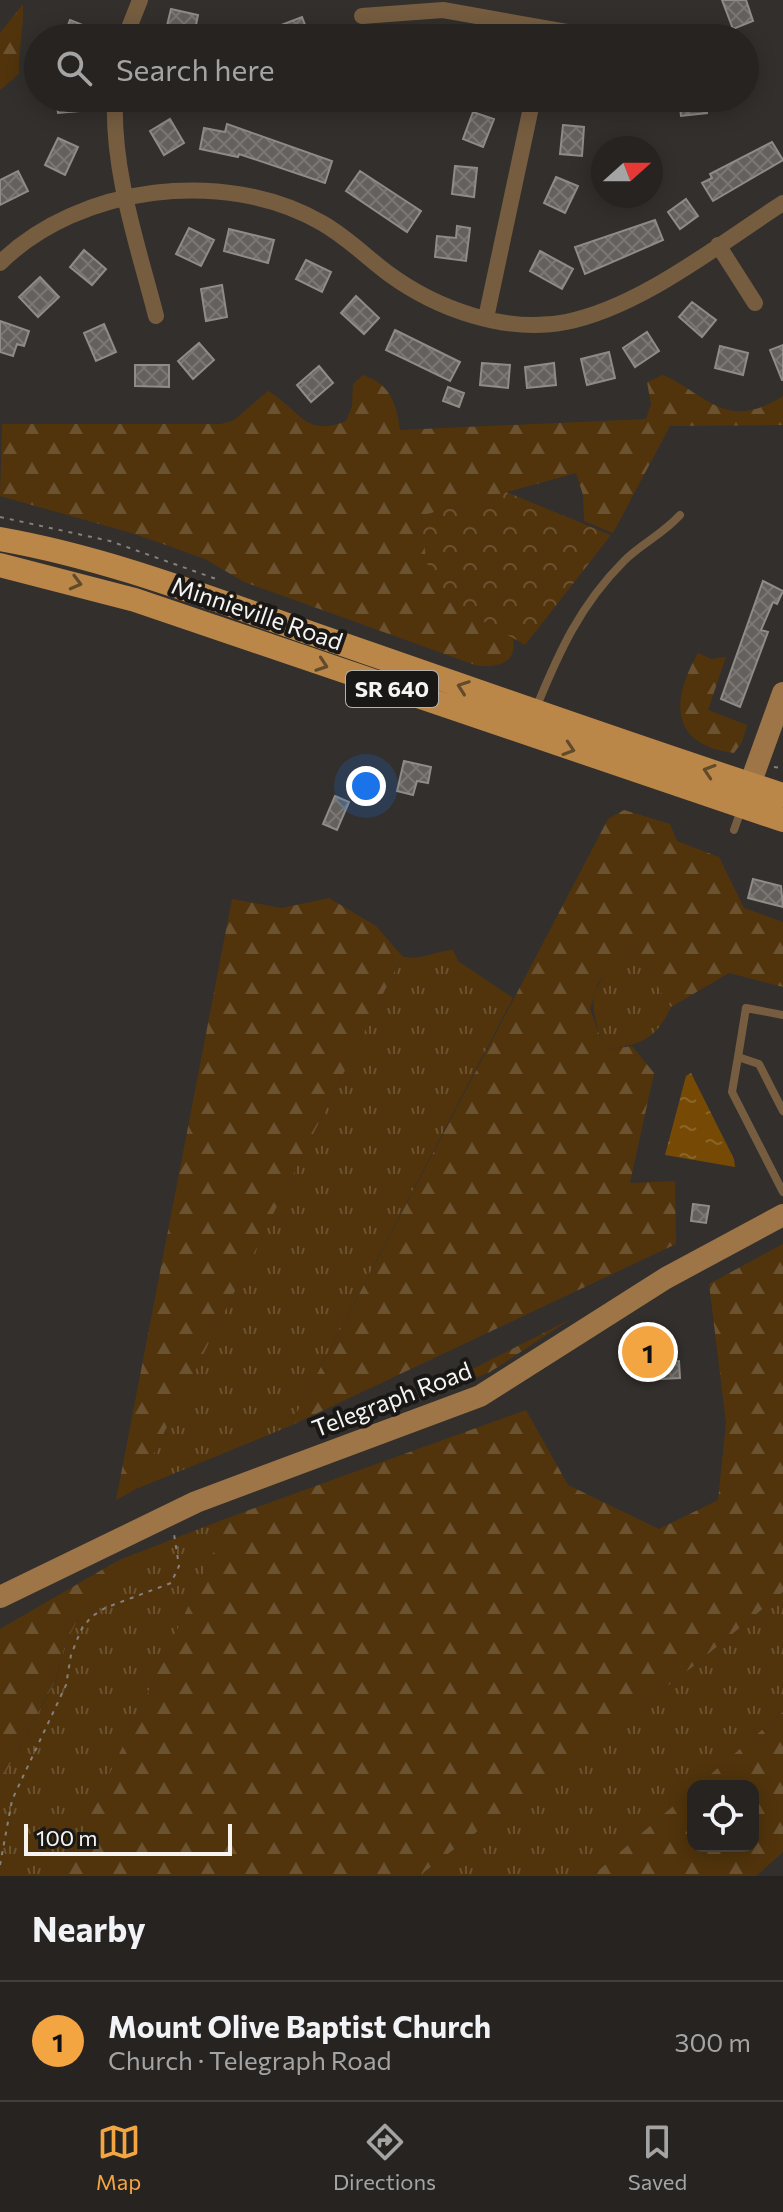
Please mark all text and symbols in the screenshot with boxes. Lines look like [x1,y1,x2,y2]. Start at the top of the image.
search box [24,24,759,112]
icon: search [52,46,96,90]
text: Search here [116,50,275,87]
north arrow [591,136,663,208]
street label: Minnieville Road [168,570,347,655]
one-way arrow [68,574,82,590]
one-way arrow [315,656,329,672]
road number: SR 640 [346,671,438,707]
one-way arrow [457,680,471,696]
one-way arrow [561,739,575,755]
one-way arrow [703,764,717,780]
your location [346,766,386,806]
pin: 1 [622,1322,674,1382]
street label: Telegraph Road [308,1355,475,1442]
map controls [687,1780,759,1852]
button: locate [687,1780,759,1852]
scale bar [24,1820,232,1856]
text: 100 m [36,1824,98,1851]
text: Nearby [32,1907,146,1949]
text: Mount Olive Baptist Church [108,2007,491,2044]
text: 1 [52,2026,64,2057]
text: 300 m [675,2026,751,2057]
text: Church · Telegraph Road [108,2044,392,2075]
tab: Map [96,2120,141,2195]
tab: Directions [333,2120,436,2195]
tab: Saved [628,2120,687,2195]

